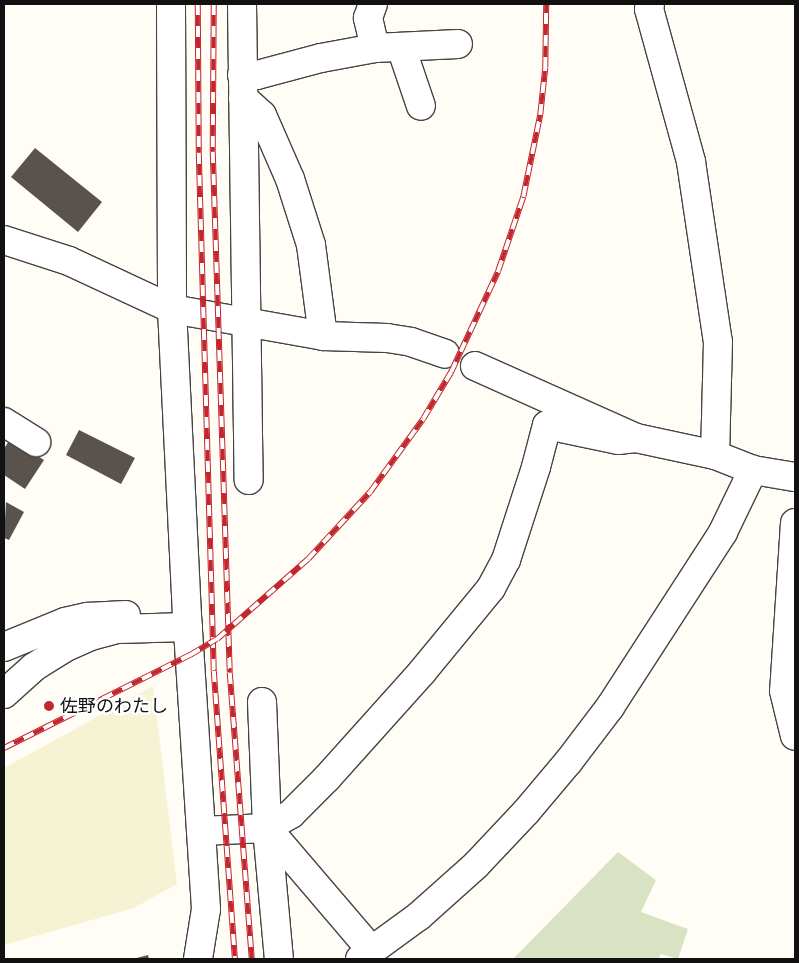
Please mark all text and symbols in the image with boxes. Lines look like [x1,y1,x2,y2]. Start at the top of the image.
place label: 佐野のわたし [60,695,168,717]
marker: 佐野のわたし [42,699,56,713]

